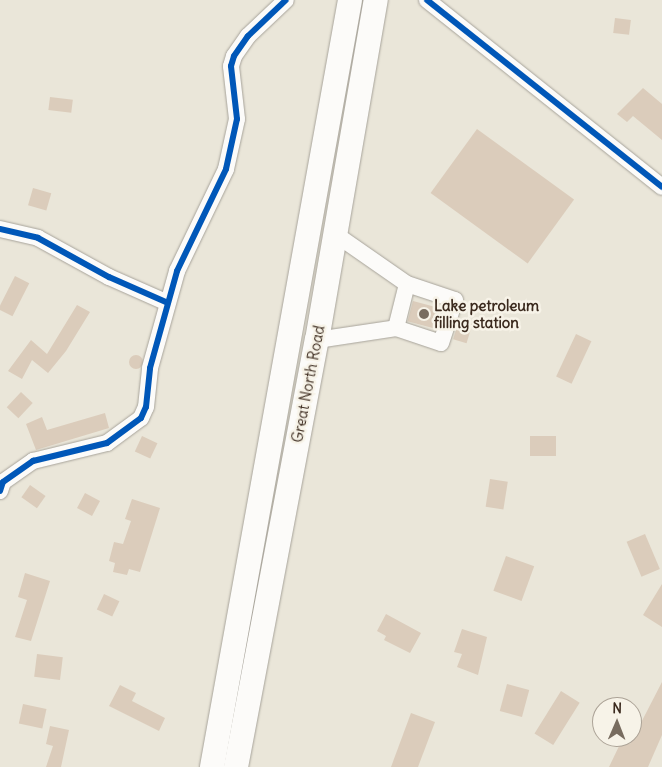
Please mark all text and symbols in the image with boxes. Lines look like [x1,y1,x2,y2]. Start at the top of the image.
place label: Lake petroleum filling station [434,296,539,331]
marker: Lake petroleum filling station [418,308,430,320]
street label: Great North Road [288,324,328,444]
north arrow [592,697,642,747]
text: N [612,699,622,717]

